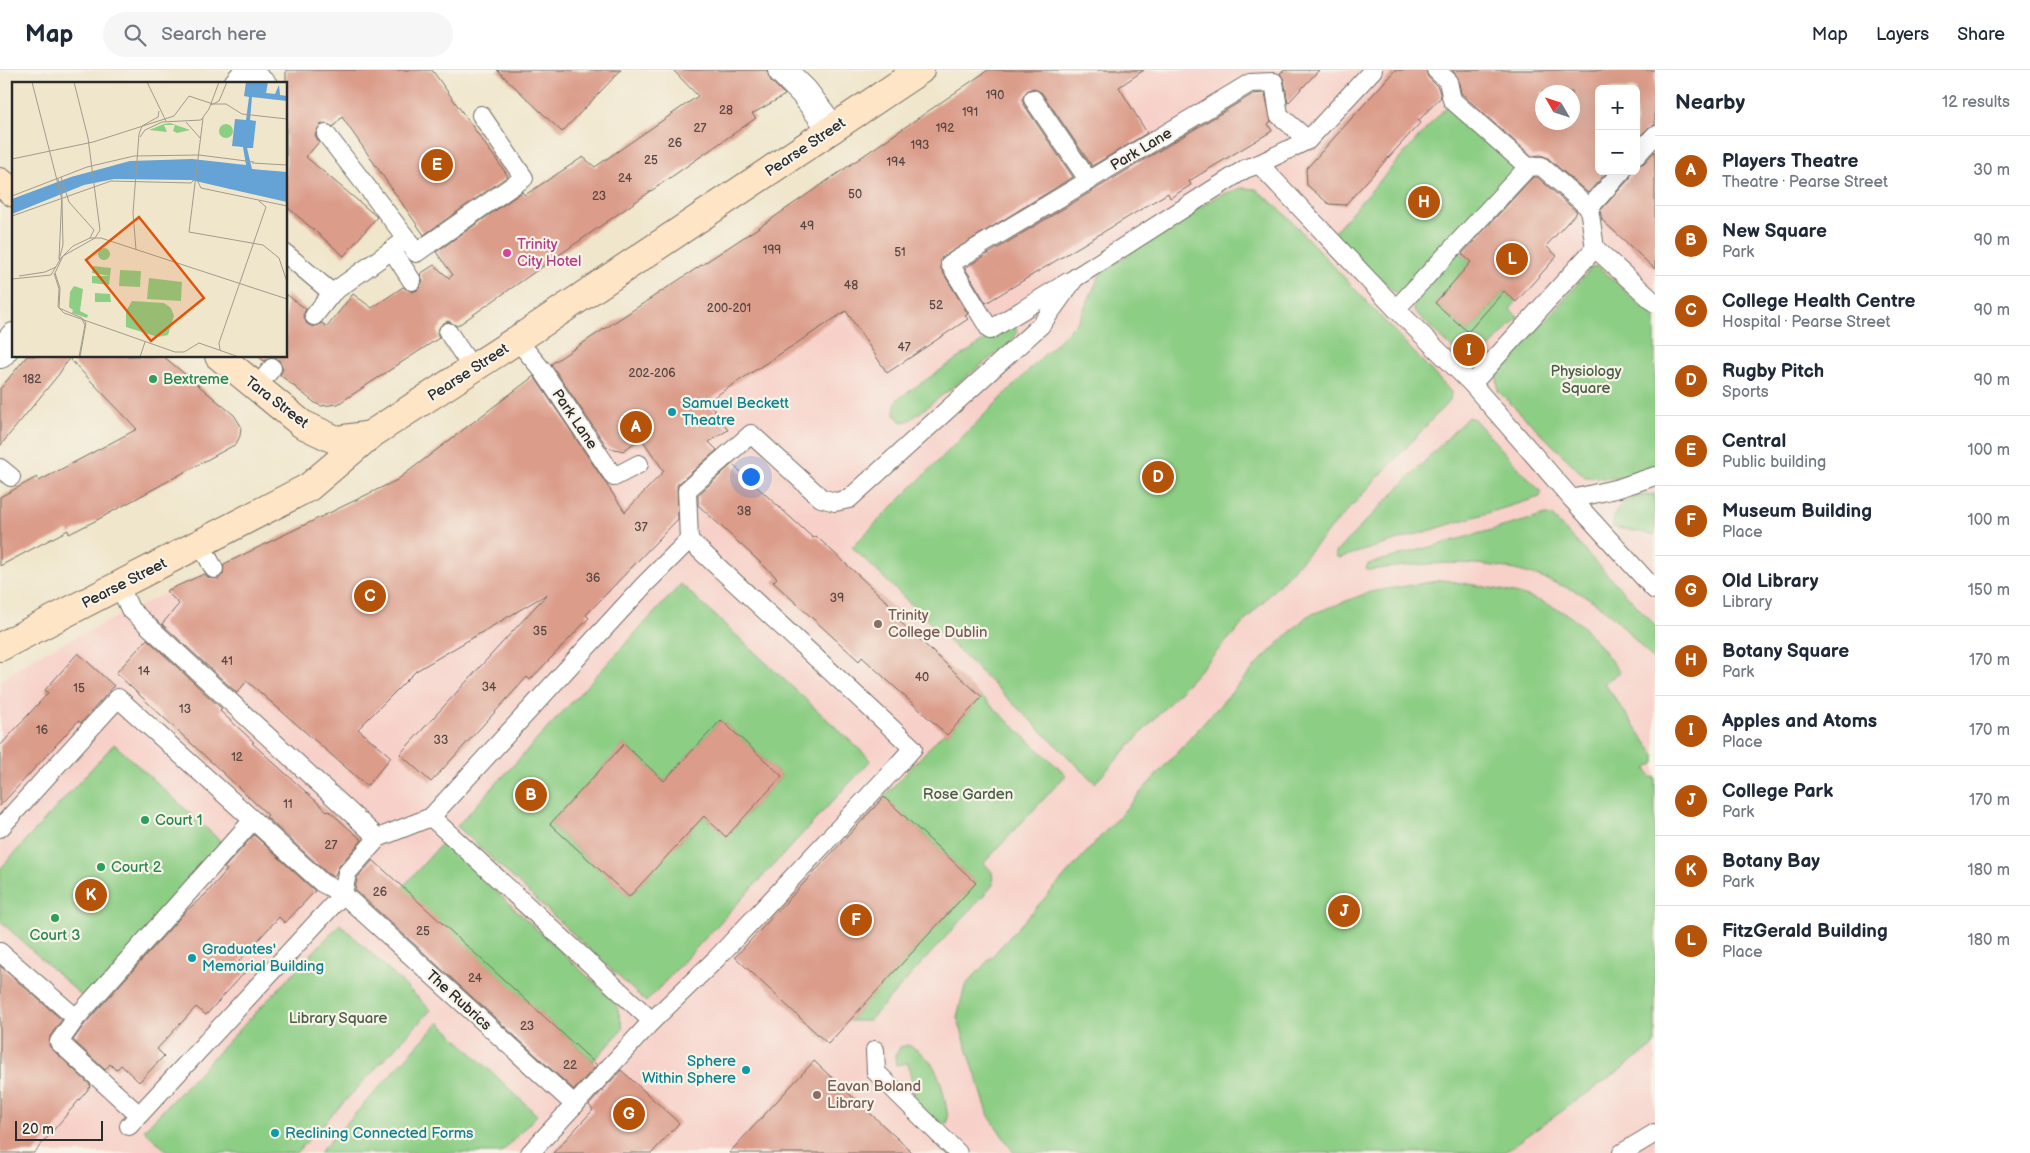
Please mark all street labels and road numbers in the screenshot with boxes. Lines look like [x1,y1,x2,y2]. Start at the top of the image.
street label: Pearse Street [761,113,849,181]
street label: Park Lane [1107,124,1175,175]
street label: Pearse Street [424,339,513,406]
street label: Tara Street [241,372,312,433]
street label: Park Lane [548,386,602,453]
street label: Pearse Street [79,554,170,613]
street label: The Rubrics [422,966,496,1035]

